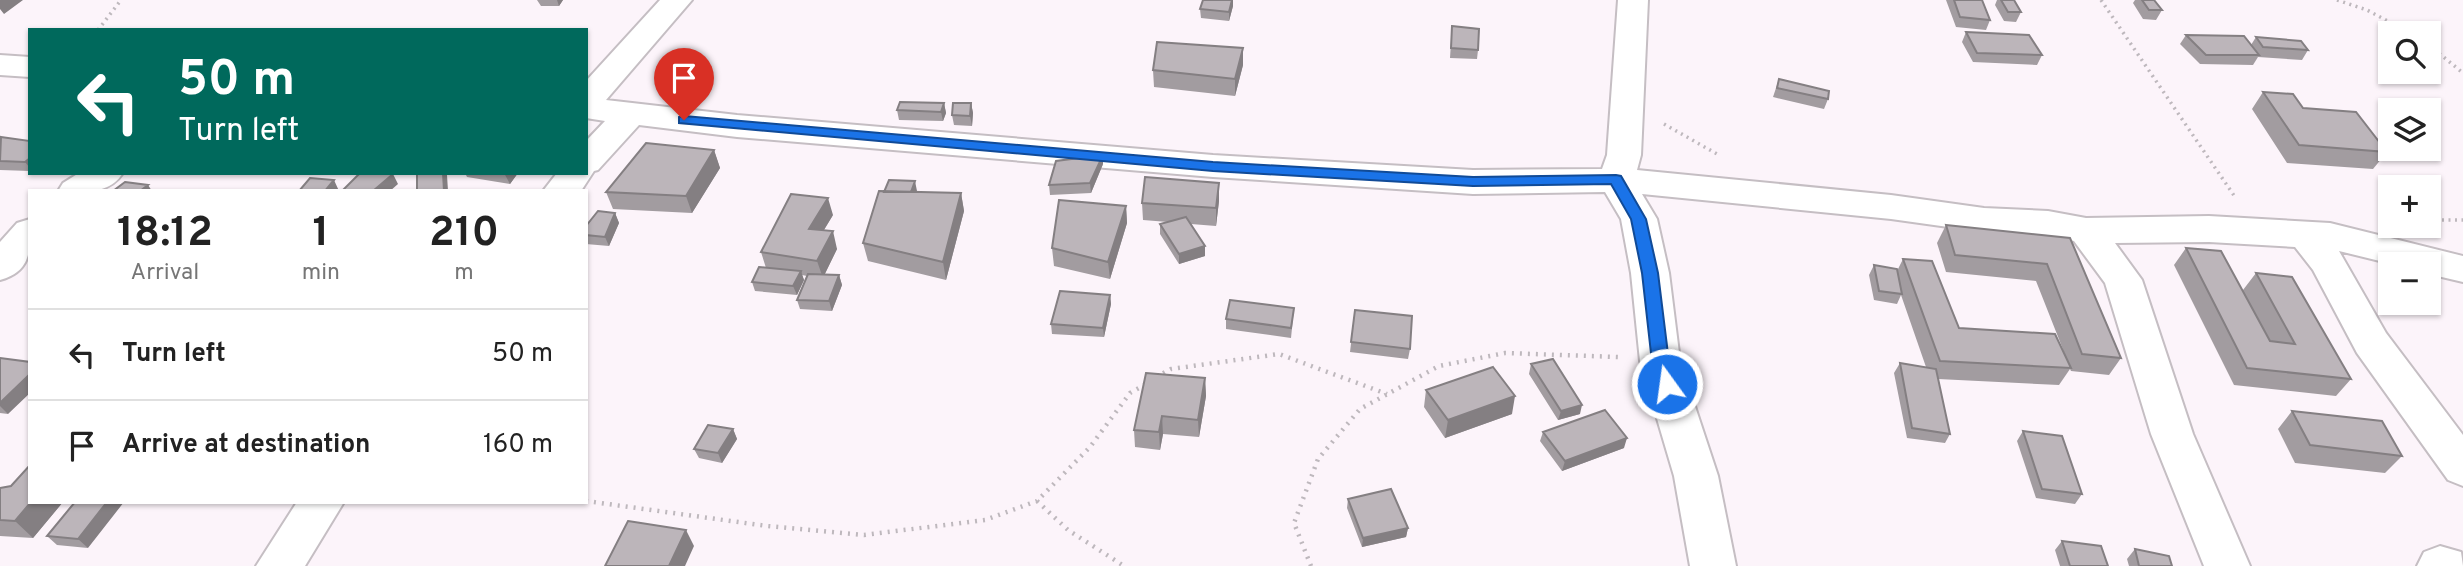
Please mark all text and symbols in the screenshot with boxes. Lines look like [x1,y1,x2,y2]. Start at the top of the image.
map controls [2378,21,2441,315]
button: search [2378,21,2441,84]
pin [654,48,714,120]
text: 50 m [178,51,295,113]
icon: left [63,56,154,147]
icon: arrive [665,59,703,97]
button: layers [2378,98,2441,161]
text: Turn left [178,112,299,152]
button: + [2378,175,2441,238]
text: 18:12 [117,208,213,261]
text: 1 [313,208,329,261]
text: 210 [429,208,499,261]
button: − [2378,252,2441,315]
text: Arrival [131,259,199,288]
text: min [302,259,340,288]
text: m [454,259,474,288]
icon: left [63,336,101,374]
text: Turn left [122,338,226,371]
text: 50 m [492,338,553,371]
position arrow [1630,347,1704,421]
icon: arrive [63,427,101,465]
text: Arrive at destination [122,429,370,462]
text: 160 m [483,429,553,462]

